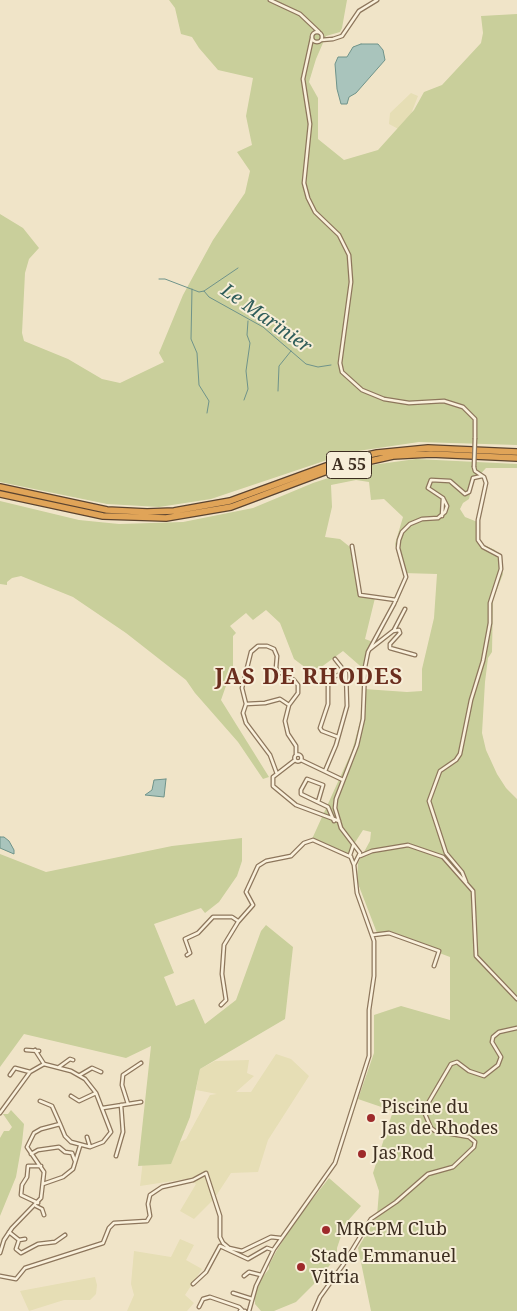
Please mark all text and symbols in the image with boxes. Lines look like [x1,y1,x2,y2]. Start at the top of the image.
water label: Le Marinier [216,280,316,358]
road number: A 55 [326,452,372,478]
district label: JAS DE RHODES [213,665,405,691]
place label: Piscine du Jas de Rhodes [381,1097,498,1140]
marker: Piscine du Jas de Rhodes [365,1112,377,1124]
place label: Jas'Rod [372,1143,434,1165]
marker: Jas'Rod [356,1148,368,1160]
place label: MRCPM Club [336,1219,447,1241]
marker: MRCPM Club [320,1224,332,1236]
place label: Stade Emmanuel Vitria [311,1246,456,1288]
marker: Stade Emmanuel Vitria [295,1261,307,1273]

